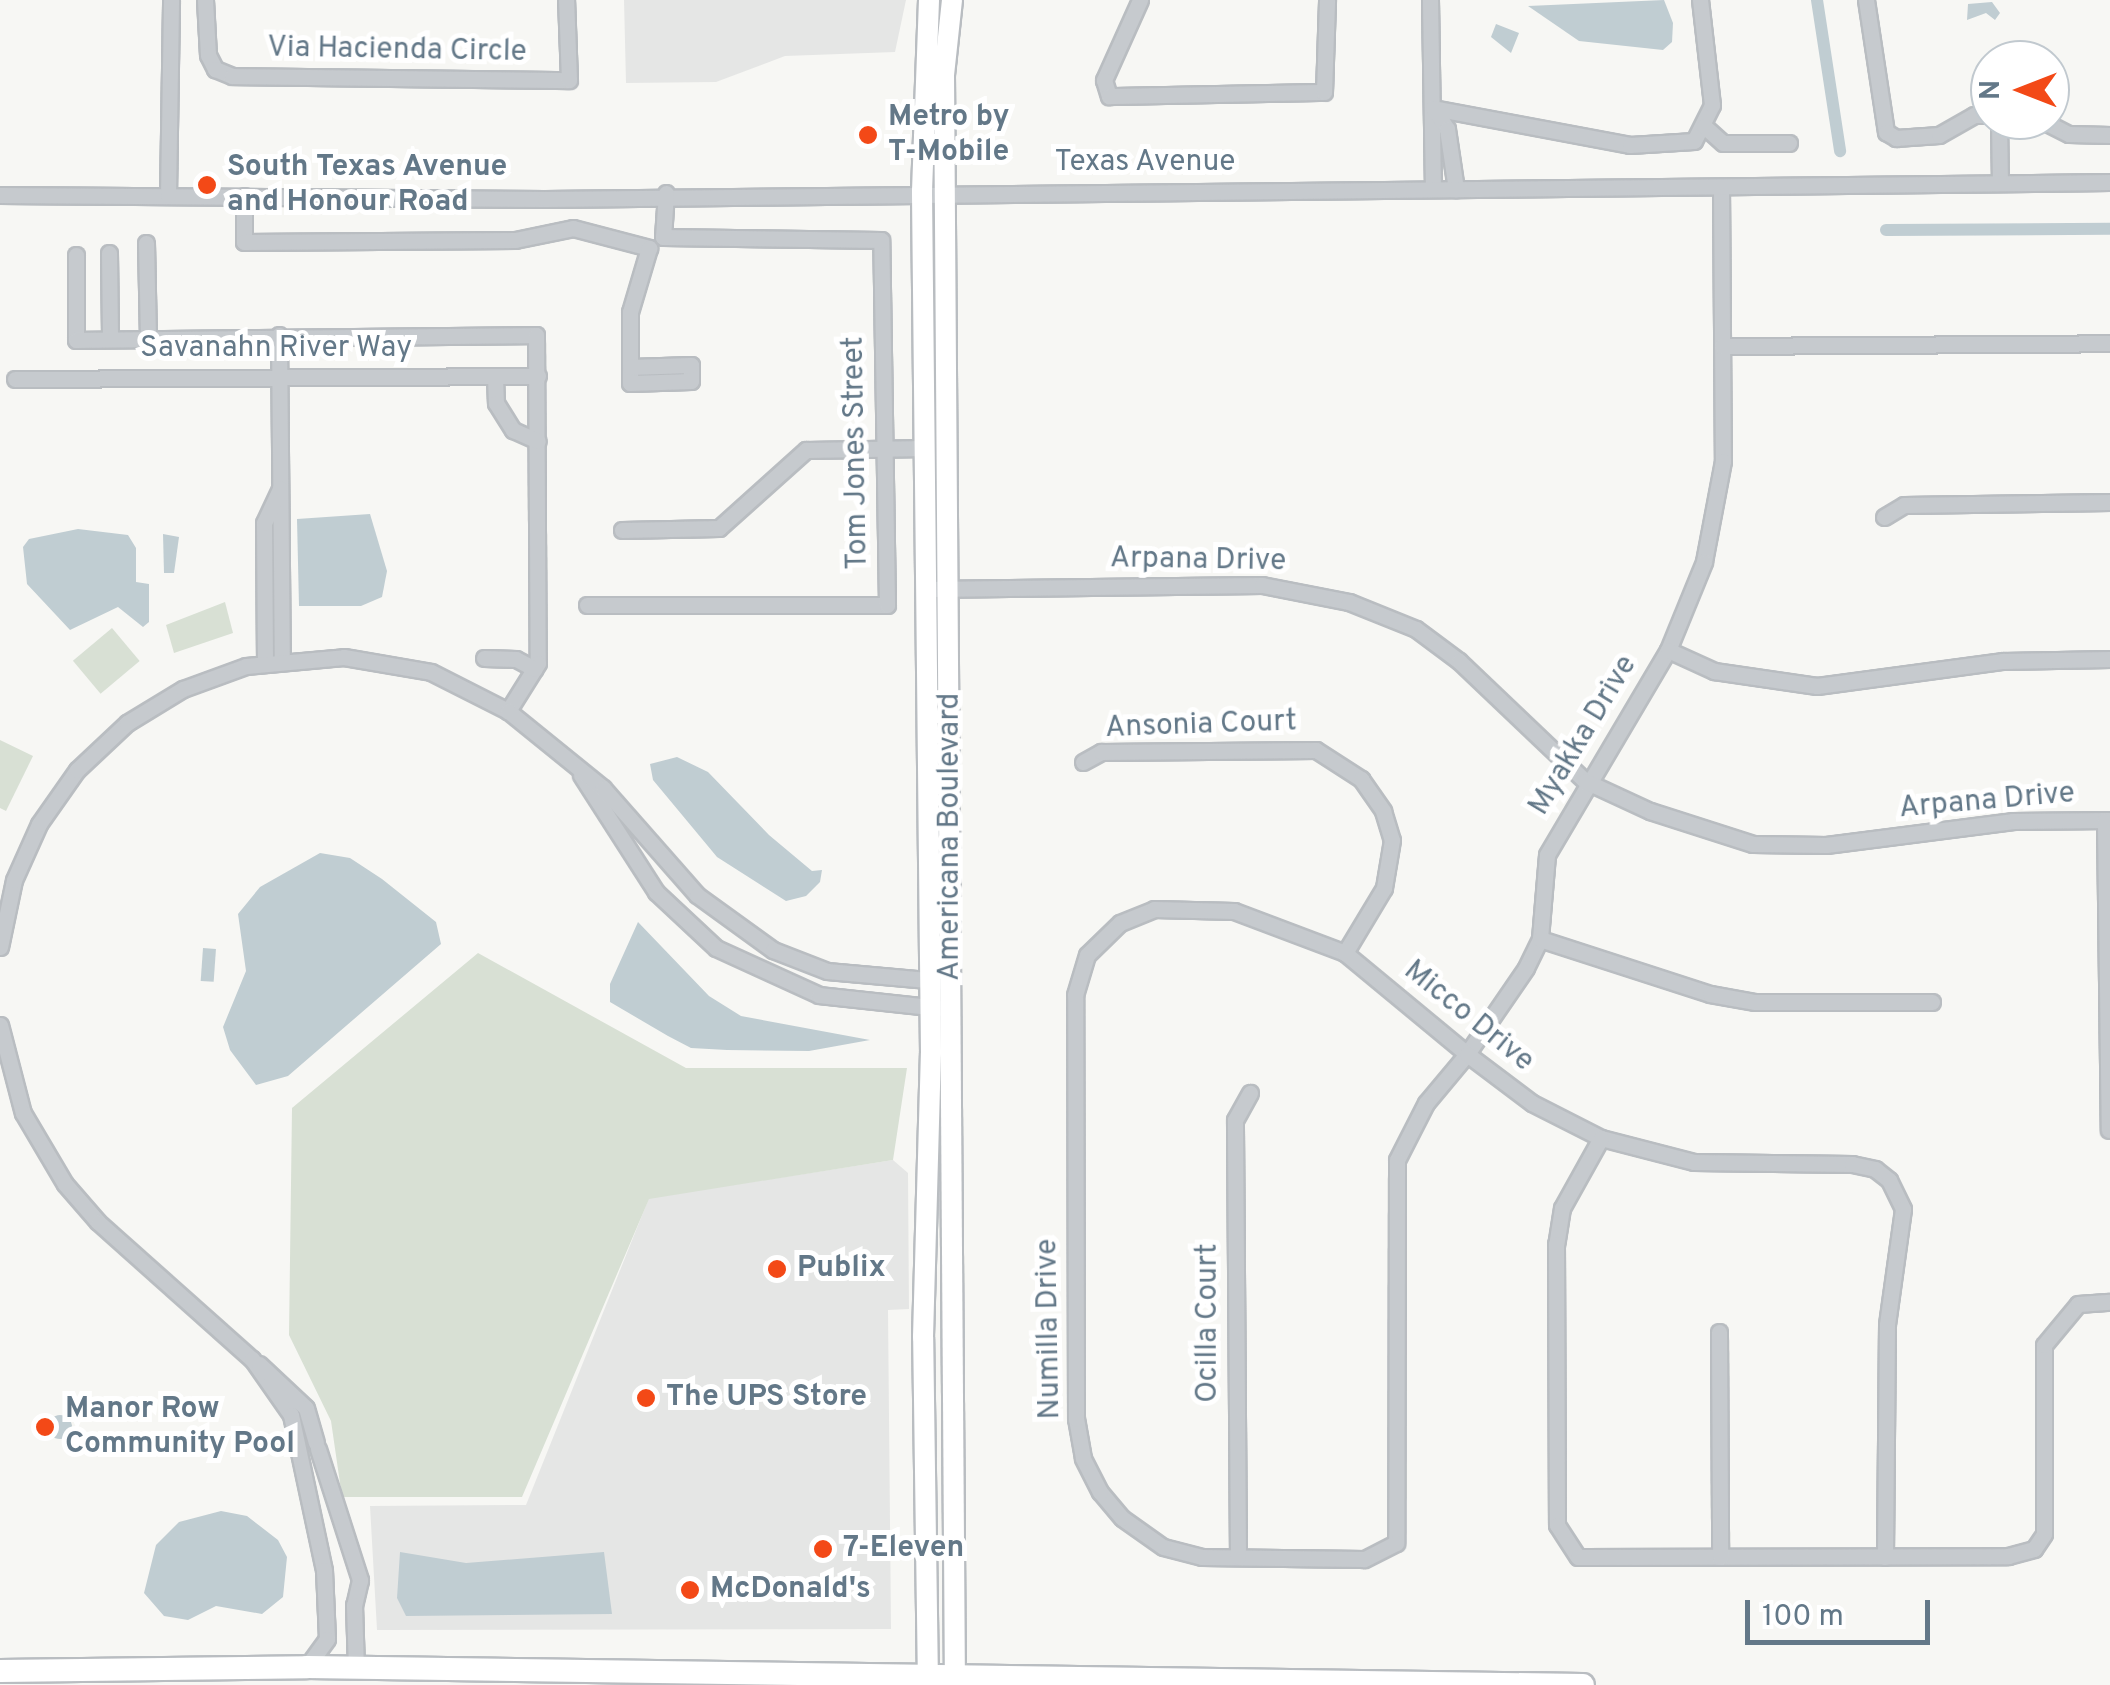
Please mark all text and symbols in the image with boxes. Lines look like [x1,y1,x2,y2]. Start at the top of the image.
street label: Via Hacienda Circle [267,31,527,71]
north arrow [1970,40,2070,140]
text: N [1974,80,2010,100]
place label: Metro by T-Mobile [888,100,1010,170]
marker: Metro by T-Mobile [857,124,879,146]
street label: Texas Avenue [1054,145,1236,181]
place label: South Texas Avenue and Honour Road [227,150,508,220]
marker: South Texas Avenue and Honour Road [196,174,218,196]
street label: Savanahn River Way [140,331,412,367]
street label: Tom Jones Street [837,336,877,570]
street label: Arpana Drive [1110,541,1286,581]
street label: Myakka Drive [1522,650,1646,822]
street label: Americana Boulevard [933,693,969,981]
street label: Ansonia Court [1105,705,1297,747]
street label: Arpana Drive [1898,776,2076,828]
street label: Micco Drive [1396,954,1540,1080]
street label: Numilla Drive [1030,1238,1070,1420]
street label: Ocilla Court [1191,1243,1227,1403]
place label: Publix [797,1251,886,1287]
marker: Publix [766,1258,788,1280]
place label: The UPS Store [666,1380,867,1416]
marker: The UPS Store [635,1387,657,1409]
place label: Manor Row Community Pool [65,1392,295,1462]
marker: Manor Row Community Pool [34,1416,56,1438]
place label: 7-Eleven [843,1531,964,1567]
marker: 7-Eleven [812,1538,834,1560]
place label: McDonald's [710,1572,871,1608]
marker: McDonald's [679,1579,701,1601]
scale bar [1750,1580,1935,1642]
text: 100 m [1762,1599,1844,1636]

